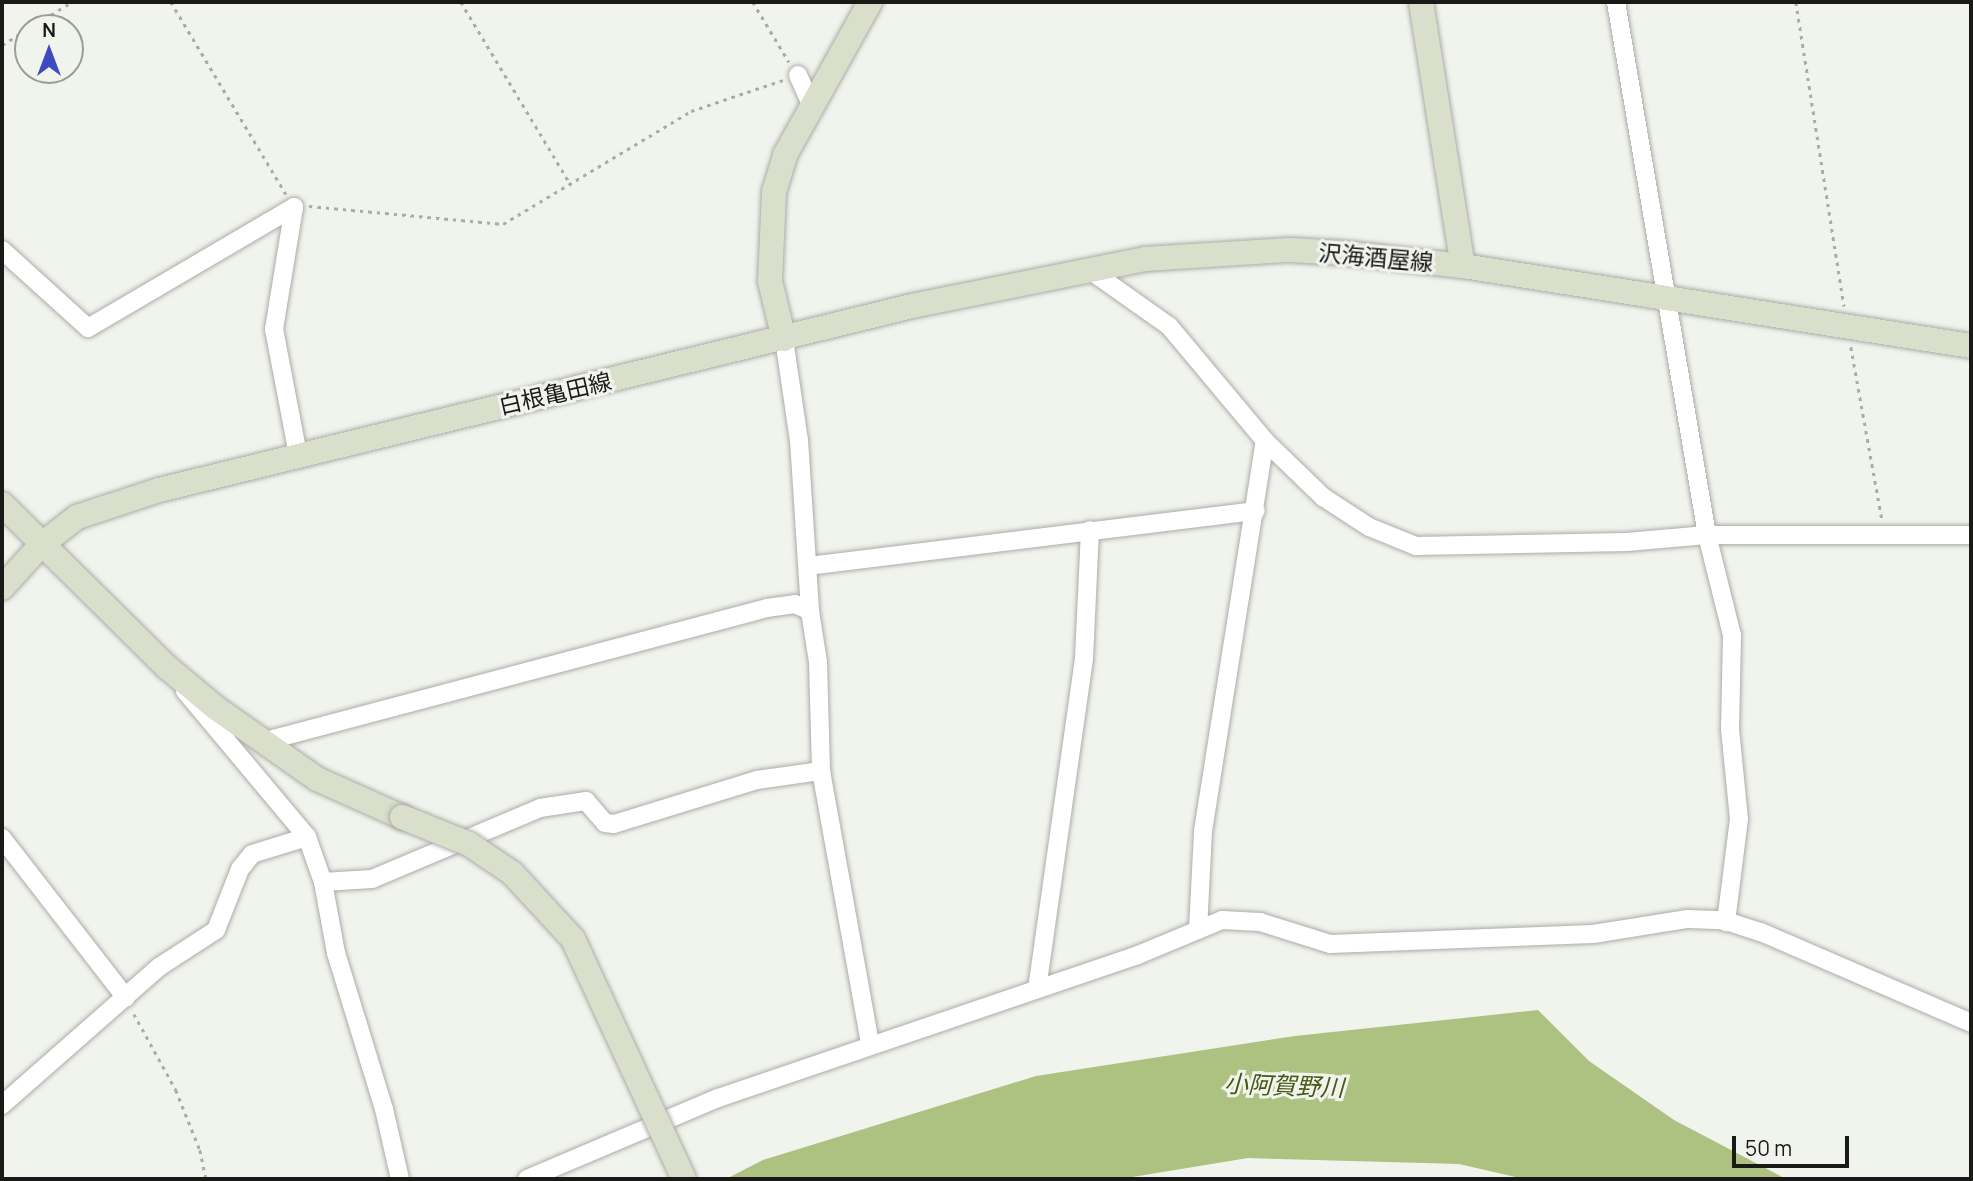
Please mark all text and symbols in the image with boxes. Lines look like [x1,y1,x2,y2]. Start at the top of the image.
north arrow [14,14,84,84]
text: N [42,17,56,43]
street label: 沢海酒屋線 [1318,238,1434,276]
street label: 白根亀田線 [496,367,614,419]
water label: 小阿賀野川 [1224,1069,1344,1101]
scale bar [1735,1122,1852,1166]
text: 50 m [1745,1134,1792,1162]

